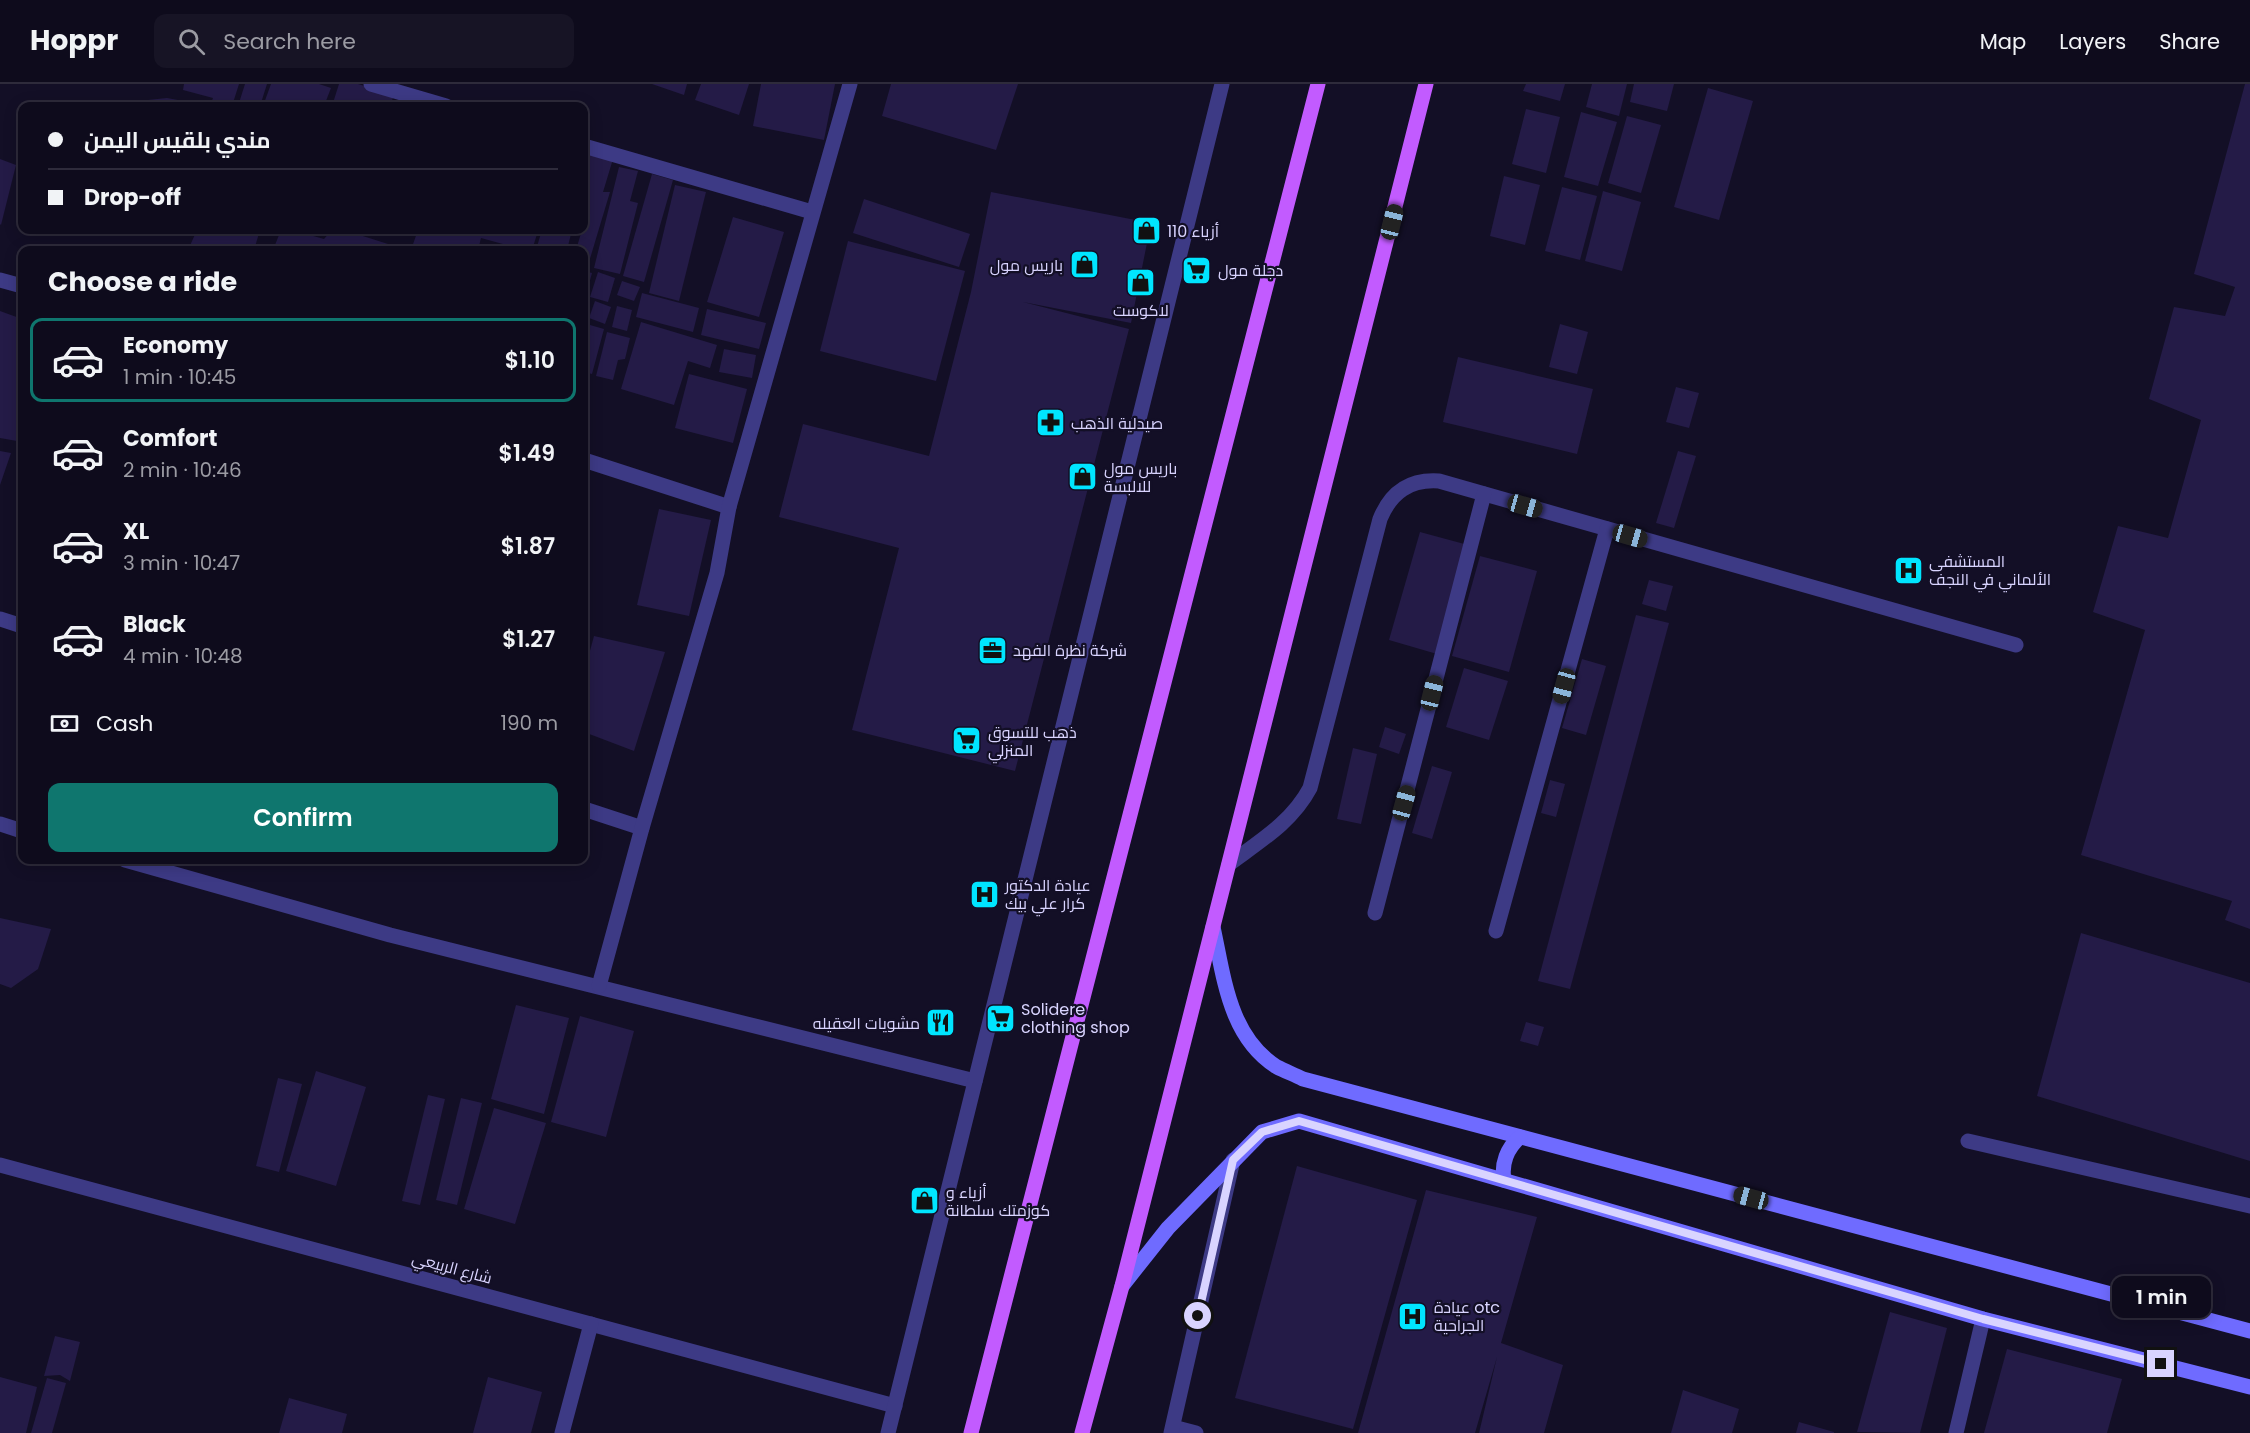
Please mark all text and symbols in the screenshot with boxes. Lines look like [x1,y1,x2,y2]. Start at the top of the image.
search box [154,14,574,68]
text: Hoppr [30,21,118,60]
icon: search [175,25,208,58]
text: Search here [223,26,356,57]
text: Map [1980,27,2026,56]
text: Layers [2059,27,2126,56]
text: Share [2159,27,2220,56]
text: مندي بلقيس اليمن [84,125,271,156]
text: Drop-off [84,182,181,213]
car [1379,202,1405,242]
shop icon: أزياء 110 [1130,215,1162,247]
place label: أزياء 110 [1167,220,1219,243]
shop icon: باريس مول [1068,249,1100,281]
place label: باريس مول [990,254,1063,277]
supermarket icon: دجلة مول [1181,254,1213,286]
place label: دجلة مول [1218,259,1283,282]
text: Choose a ride [48,263,237,300]
shop icon: لاكوست [1125,266,1157,298]
place label: لاكوست [1113,299,1169,322]
text: Economy [123,330,228,361]
icon: car [51,333,105,387]
text: $1.10 [505,345,555,376]
text: 1 min · 10:45 [123,363,236,391]
pharmacy icon: صيدلية الذهب [1034,407,1066,439]
place label: صيدلية الذهب [1071,412,1163,435]
text: Comfort [123,423,217,454]
icon: car [51,426,105,480]
text: $1.49 [499,438,555,469]
text: 2 min · 10:46 [123,456,242,484]
place label: باريس مول للالبسة [1104,457,1177,498]
shop icon: باريس مول للالبسة [1067,461,1099,493]
car [1505,492,1545,520]
text: XL [123,516,149,547]
icon: car [51,519,105,573]
car [1610,522,1650,550]
text: $1.87 [501,531,555,562]
text: 3 min · 10:47 [123,549,240,577]
place label: المستشفى الألماني في النجف [1929,550,2051,593]
hospital icon: المستشفى الألماني في النجف [1892,554,1924,586]
text: Black [123,609,186,640]
icon: car [51,612,105,666]
text: $1.27 [502,624,555,655]
office icon: شركة نظرة الفهد [976,634,1008,666]
place label: شركة نظرة الفهد [1013,639,1127,662]
text: 4 min · 10:48 [123,642,243,670]
car [1551,666,1577,706]
car [1419,673,1445,713]
icon: cash [48,707,81,740]
text: Cash [96,708,153,739]
text: 190 m [501,709,558,737]
place label: ذهب للتسوق المنزلي [988,721,1077,764]
supermarket icon: ذهب للتسوق المنزلي [951,725,983,757]
button: Confirm [48,783,558,852]
car [1391,783,1417,823]
place label: عيادة الدكتور كرار علي بيك [1004,874,1091,917]
hospital icon: عيادة الدكتور كرار علي بيك [968,878,1000,910]
place label: Solidere clothing shop [1021,998,1130,1039]
supermarket icon: Solidere clothing shop [984,1002,1016,1034]
restaurant icon: مشويات العقيله [925,1007,957,1039]
place label: مشويات العقيله [813,1012,920,1035]
place label: أزياء و كوزمتك سلطانة [946,1181,1050,1222]
shop icon: أزياء و كوزمتك سلطانة [909,1185,941,1217]
car [1731,1185,1771,1211]
street label: شارع الربيعي [409,1246,495,1292]
callout: 1 min [2112,1277,2210,1319]
text: 1 min [2136,1283,2187,1311]
place label: عيادة otc الجراحية [1434,1296,1500,1337]
hospital icon: عيادة otc الجراحية [1397,1300,1429,1332]
route start [1184,1302,1211,1329]
route end [2147,1350,2174,1377]

